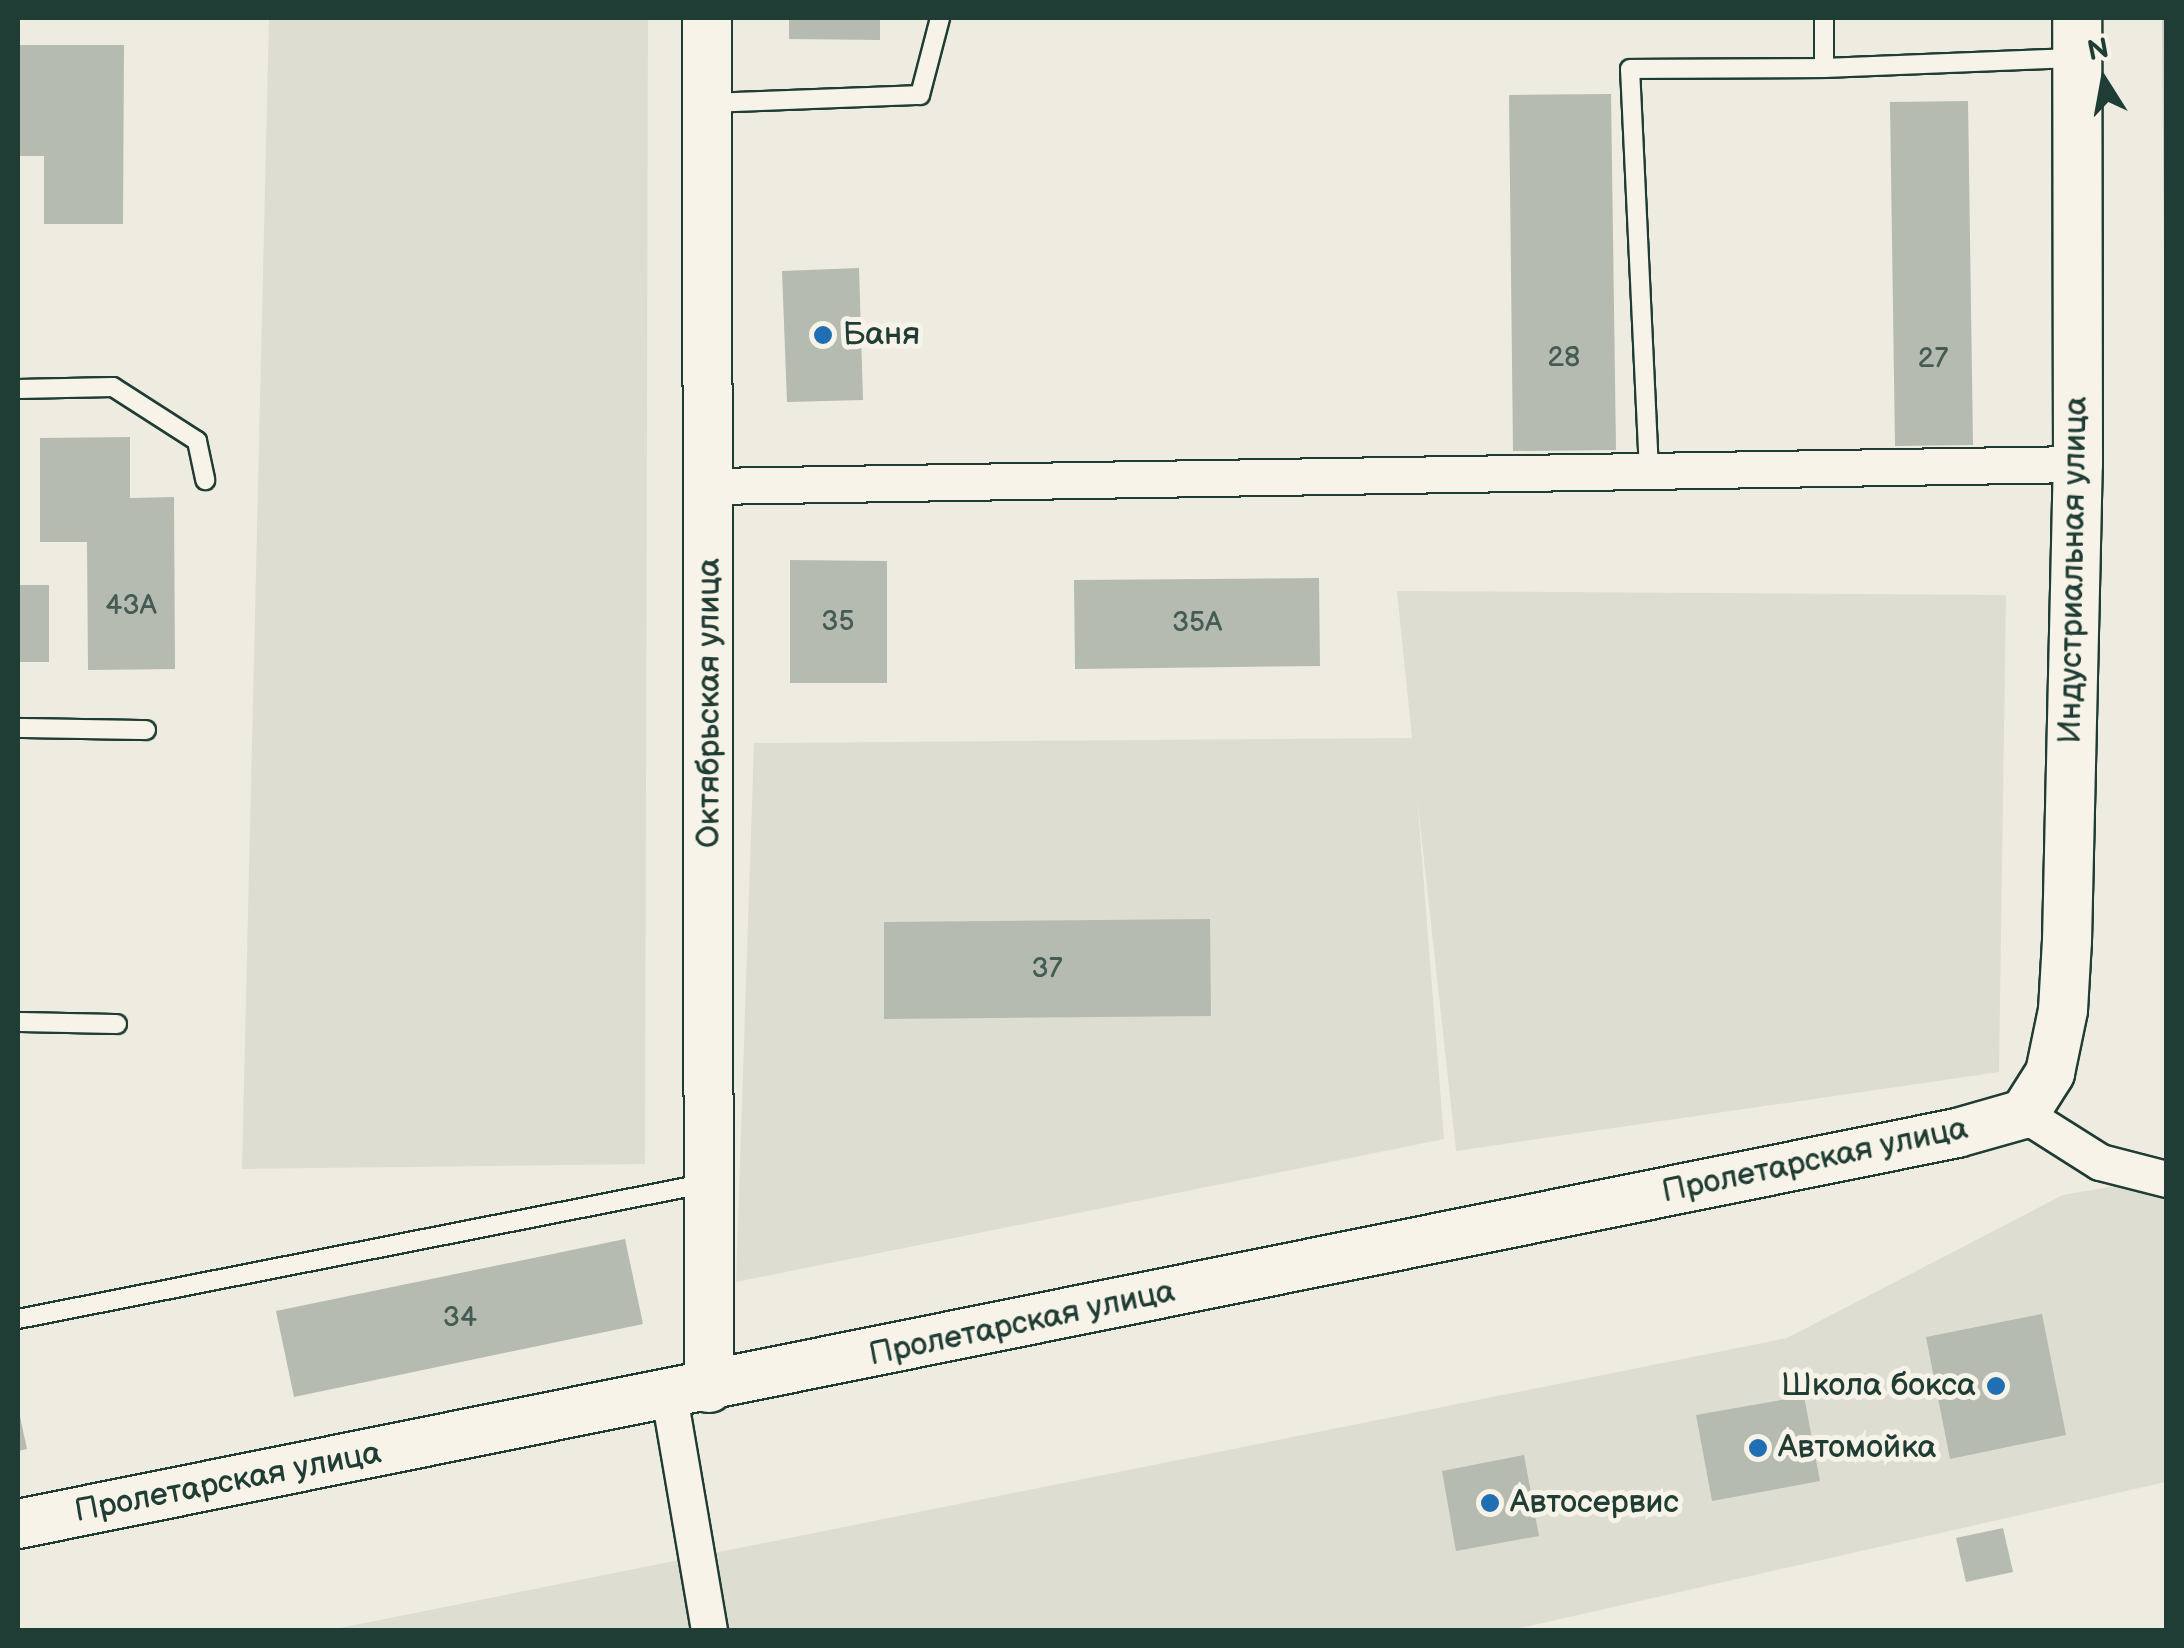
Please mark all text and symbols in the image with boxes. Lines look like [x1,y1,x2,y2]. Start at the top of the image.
north arrow [2054,30,2154,130]
text: N [2085,32,2112,68]
place label: Баня [843,316,920,354]
marker: Баня [812,324,834,346]
house number: 28 [1548,341,1580,375]
house number: 27 [1918,342,1948,376]
street label: Индустриальная улица [2052,396,2096,744]
street label: Октябрьская улица [691,558,729,848]
house number: 43А [105,589,157,623]
house number: 35 [821,605,855,639]
house number: 35А [1172,606,1222,640]
house number: 37 [1032,952,1062,986]
street label: Пролетарская улица [1659,1110,1971,1212]
street label: Пролетарская улица [866,1273,1178,1375]
house number: 34 [443,1301,477,1335]
place label: Школа бокса [1781,1367,1976,1405]
marker: Школа бокса [1985,1375,2007,1397]
place label: Автомойка [1778,1429,1937,1467]
street label: Пролетарская улица [71,1434,385,1532]
marker: Автомойка [1747,1437,1769,1459]
place label: Автосервис [1510,1484,1679,1522]
marker: Автосервис [1479,1492,1501,1514]

